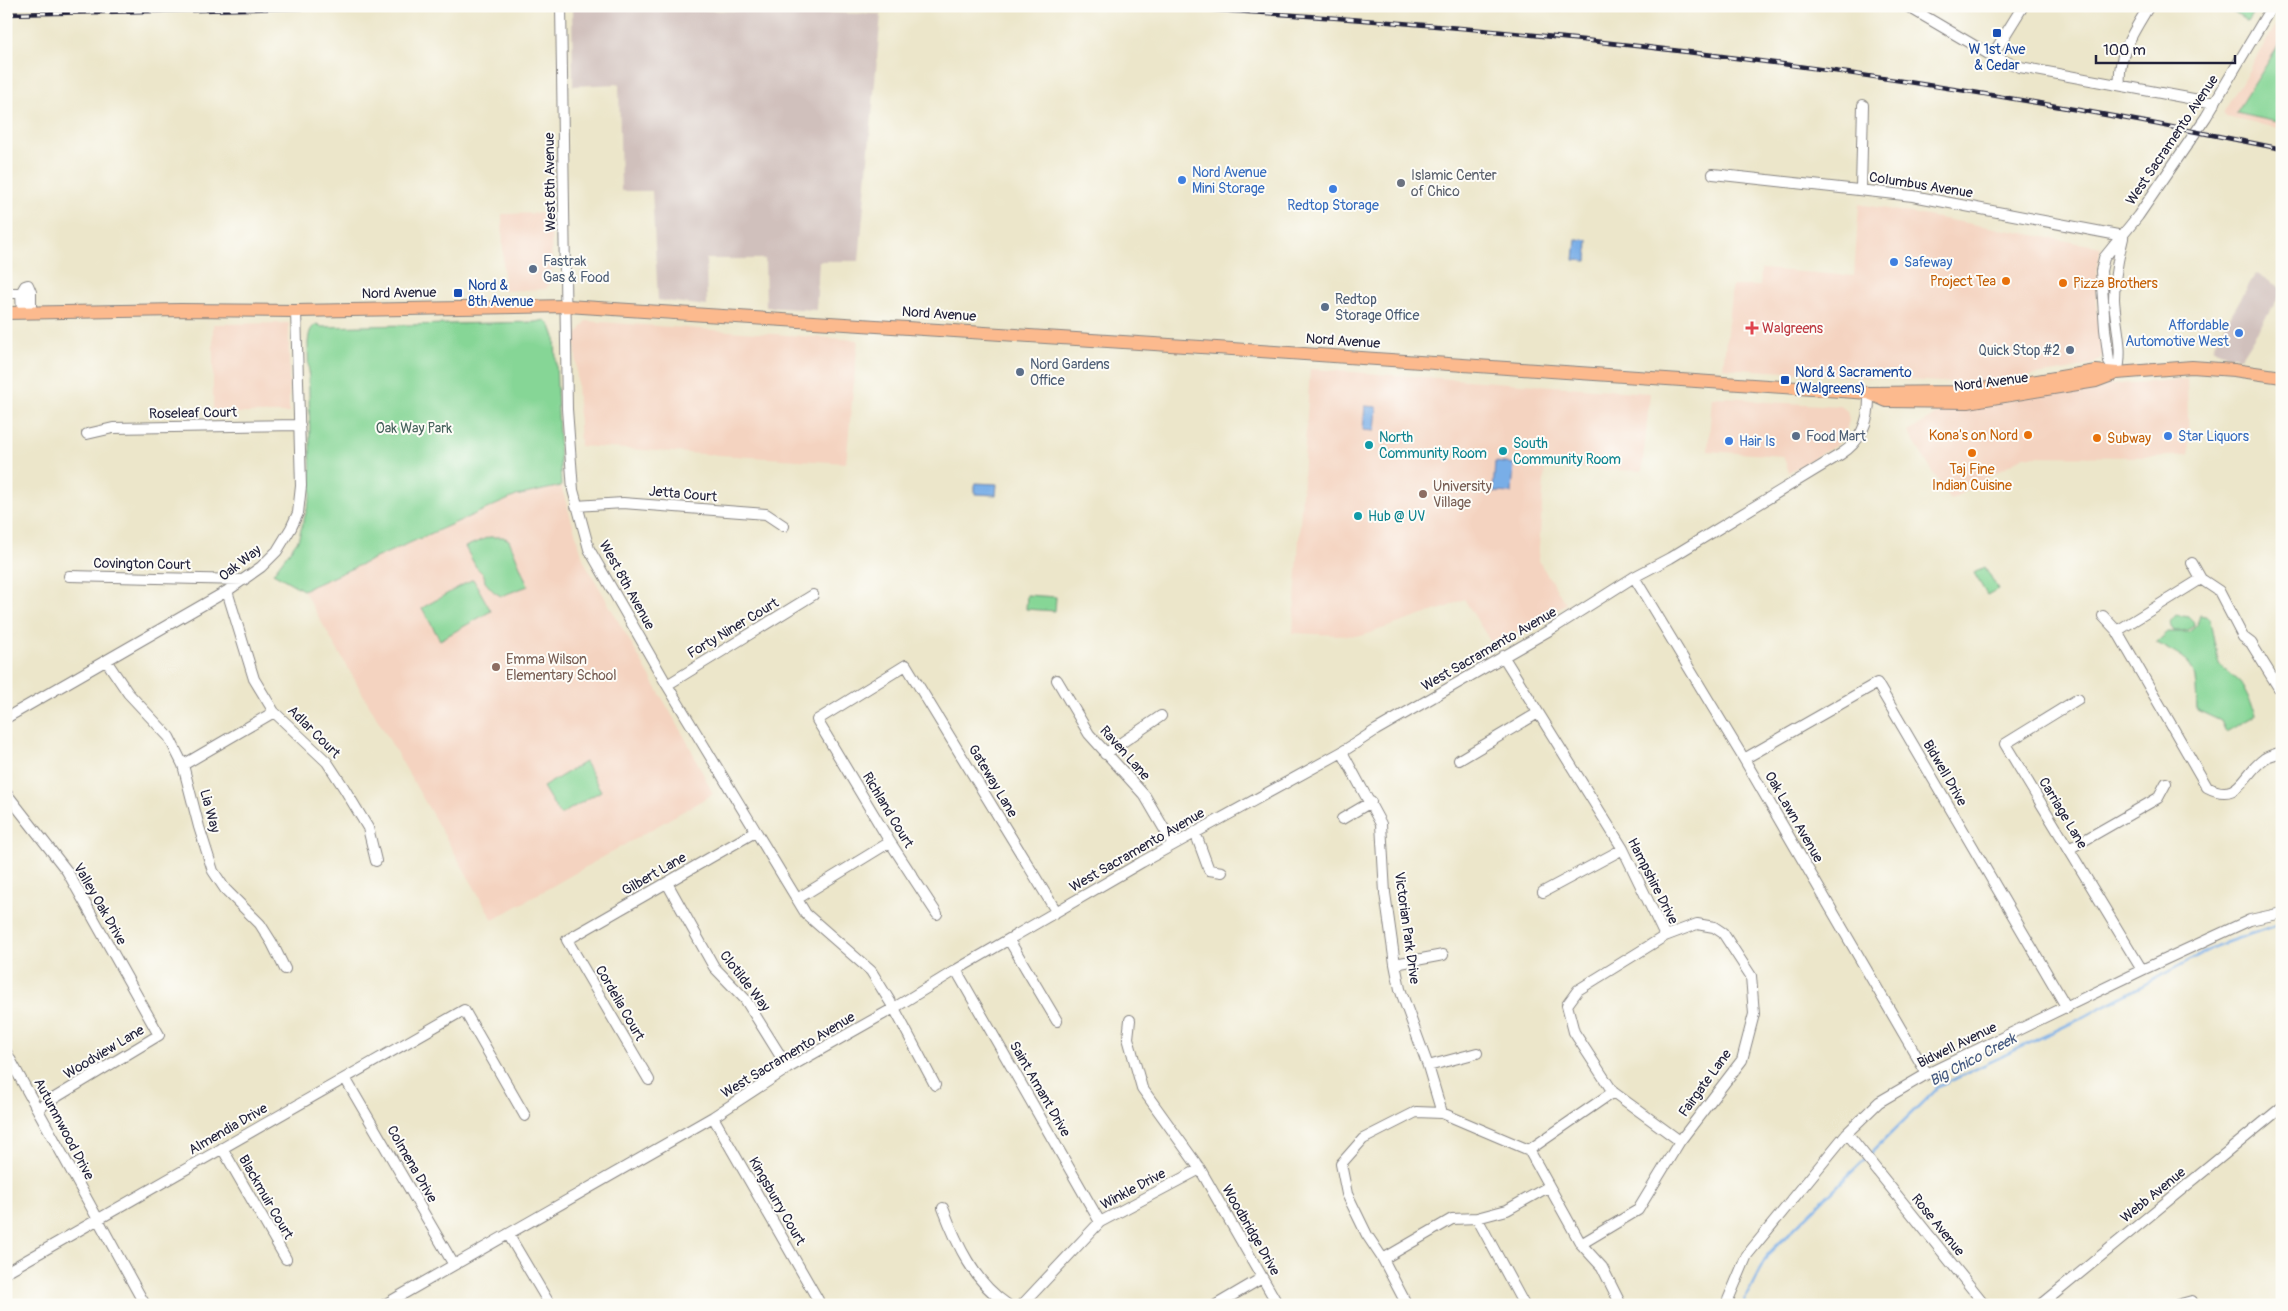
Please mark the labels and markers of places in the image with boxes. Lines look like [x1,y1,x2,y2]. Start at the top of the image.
marker: W 1st Ave & Cedar [1991,27,2003,39]
place label: W 1st Ave & Cedar [1969,41,2026,74]
place label: Nord Avenue Mini Storage [1192,164,1267,197]
place label: Islamic Center of Chico [1411,167,1497,200]
marker: Nord Avenue Mini Storage [1176,174,1188,186]
marker: Islamic Center of Chico [1395,177,1407,189]
marker: Redtop Storage [1327,183,1339,195]
place label: Redtop Storage [1287,197,1379,214]
place label: Fastrak Gas & Food [543,253,610,286]
place label: Safeway [1904,254,1952,271]
marker: Safeway [1888,256,1900,268]
marker: Fastrak Gas & Food [527,263,539,275]
place label: Project Tea [1930,273,1996,290]
marker: Project Tea [2000,275,2012,287]
place label: Pizza Brothers [2073,275,2159,292]
place label: Nord & 8th Avenue [468,277,533,310]
marker: Pizza Brothers [2057,277,2069,289]
marker: Nord & 8th Avenue [452,287,464,299]
place label: Redtop Storage Office [1335,291,1419,324]
marker: Redtop Storage Office [1319,301,1331,313]
place label: Affordable Automotive West [2125,317,2229,350]
place label: Walgreens [1762,320,1824,337]
marker: Walgreens [1746,322,1758,334]
marker: Affordable Automotive West [2233,327,2245,339]
place label: Quick Stop #2 [1978,342,2060,359]
marker: Quick Stop #2 [2064,344,2076,356]
place label: Nord Gardens Office [1030,356,1110,389]
place label: Nord & Sacramento (Walgreens) [1795,364,1912,397]
marker: Nord Gardens Office [1014,366,1026,378]
marker: Nord & Sacramento (Walgreens) [1779,374,1791,386]
place label: Kona's on Nord [1929,427,2018,444]
place label: Food Mart [1806,428,1866,445]
place label: Star Liquors [2178,428,2250,445]
place label: North Community Room [1379,429,1487,462]
marker: Kona's on Nord [2022,429,2034,441]
marker: Food Mart [1790,430,1802,442]
place label: Subway [2107,430,2151,447]
marker: Star Liquors [2162,430,2174,442]
marker: Subway [2091,432,2103,444]
place label: Hair Is [1739,433,1776,450]
place label: South Community Room [1513,435,1621,468]
marker: Hair Is [1723,435,1735,447]
marker: North Community Room [1363,439,1375,451]
marker: South Community Room [1497,445,1509,457]
marker: Taj Fine Indian Cuisine [1966,447,1978,459]
place label: Taj Fine Indian Cuisine [1932,461,2012,494]
place label: University Village [1433,478,1492,511]
marker: University Village [1417,488,1429,500]
place label: Hub @ UV [1368,508,1425,525]
marker: Hub @ UV [1352,510,1364,522]
place label: Emma Wilson Elementary School [506,651,617,684]
marker: Emma Wilson Elementary School [490,661,502,673]

